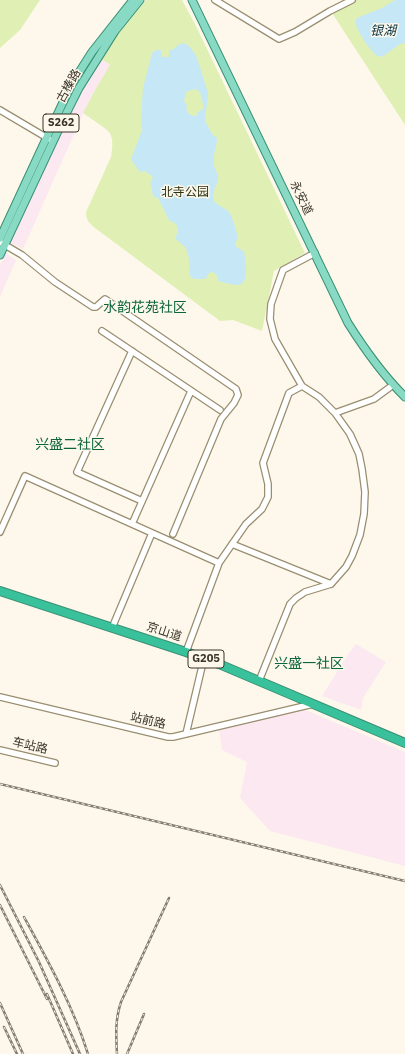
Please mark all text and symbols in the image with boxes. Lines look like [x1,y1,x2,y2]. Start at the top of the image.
water label: 银湖 [370,23,396,39]
street label: 古榛路 [54,67,84,105]
road number: S262 [43,114,79,132]
street label: 永安道 [287,179,315,217]
park label: 北寺公园 [161,186,209,200]
district label: 水韵花苑社区 [103,300,187,316]
district label: 兴盛二社区 [35,437,105,453]
street label: 京山道 [145,620,183,644]
road number: G205 [188,650,224,668]
district label: 兴盛一社区 [274,656,344,672]
street label: 站前路 [129,710,167,732]
street label: 车站路 [11,735,49,757]

